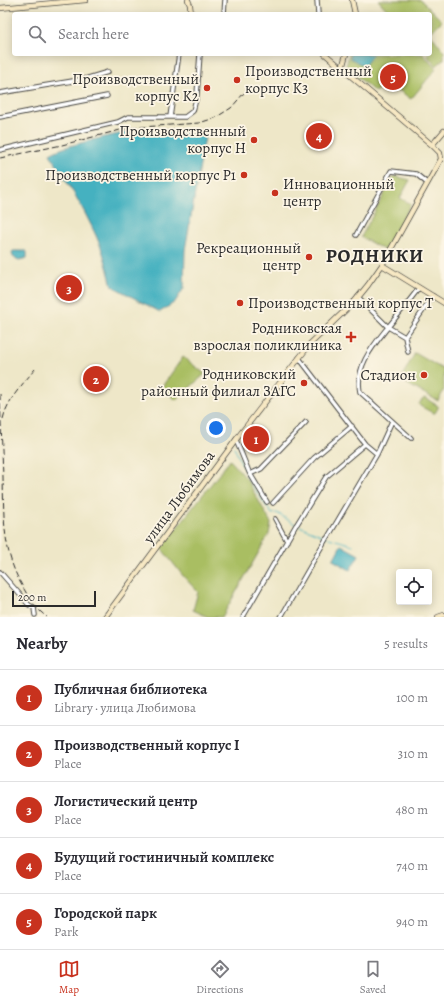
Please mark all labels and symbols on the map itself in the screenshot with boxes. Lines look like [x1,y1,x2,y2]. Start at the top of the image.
place label: Производственный корпус K3 [245,61,372,98]
pin: 5 [380,62,406,92]
place label: Производственный корпус K2 [72,69,199,106]
marker: Производственный корпус K3 [232,75,242,85]
marker: Производственный корпус K2 [202,83,212,93]
place label: Производственный корпус H [119,121,246,158]
pin: 4 [306,121,332,151]
marker: Производственный корпус H [249,135,259,145]
place label: Производственный корпус P1 [45,165,236,185]
marker: Производственный корпус P1 [239,170,249,180]
place label: Инновационный центр [283,174,394,211]
marker: Инновационный центр [270,188,280,198]
place label: Рекреационный центр [196,238,301,275]
district label: РОДНИКИ [326,243,424,269]
marker: Рекреационный центр [304,252,314,262]
pin: 3 [56,273,82,303]
place label: Производственный корпус T [248,293,434,313]
marker: Производственный корпус T [235,298,245,308]
place label: Родниковская взрослая поликлиника [194,318,342,355]
marker: Родниковская взрослая поликлиника [345,331,357,343]
pin: 2 [83,364,109,394]
place label: Родниковский районный филиал ЗАГС [141,364,296,401]
place label: Стадион [361,365,416,385]
marker: Стадион [419,370,429,380]
marker: Родниковский районный филиал ЗАГС [299,378,309,388]
your location [206,418,226,438]
pin: 1 [243,424,269,454]
street label: улица Любимова [138,446,220,548]
scale bar [12,589,96,608]

